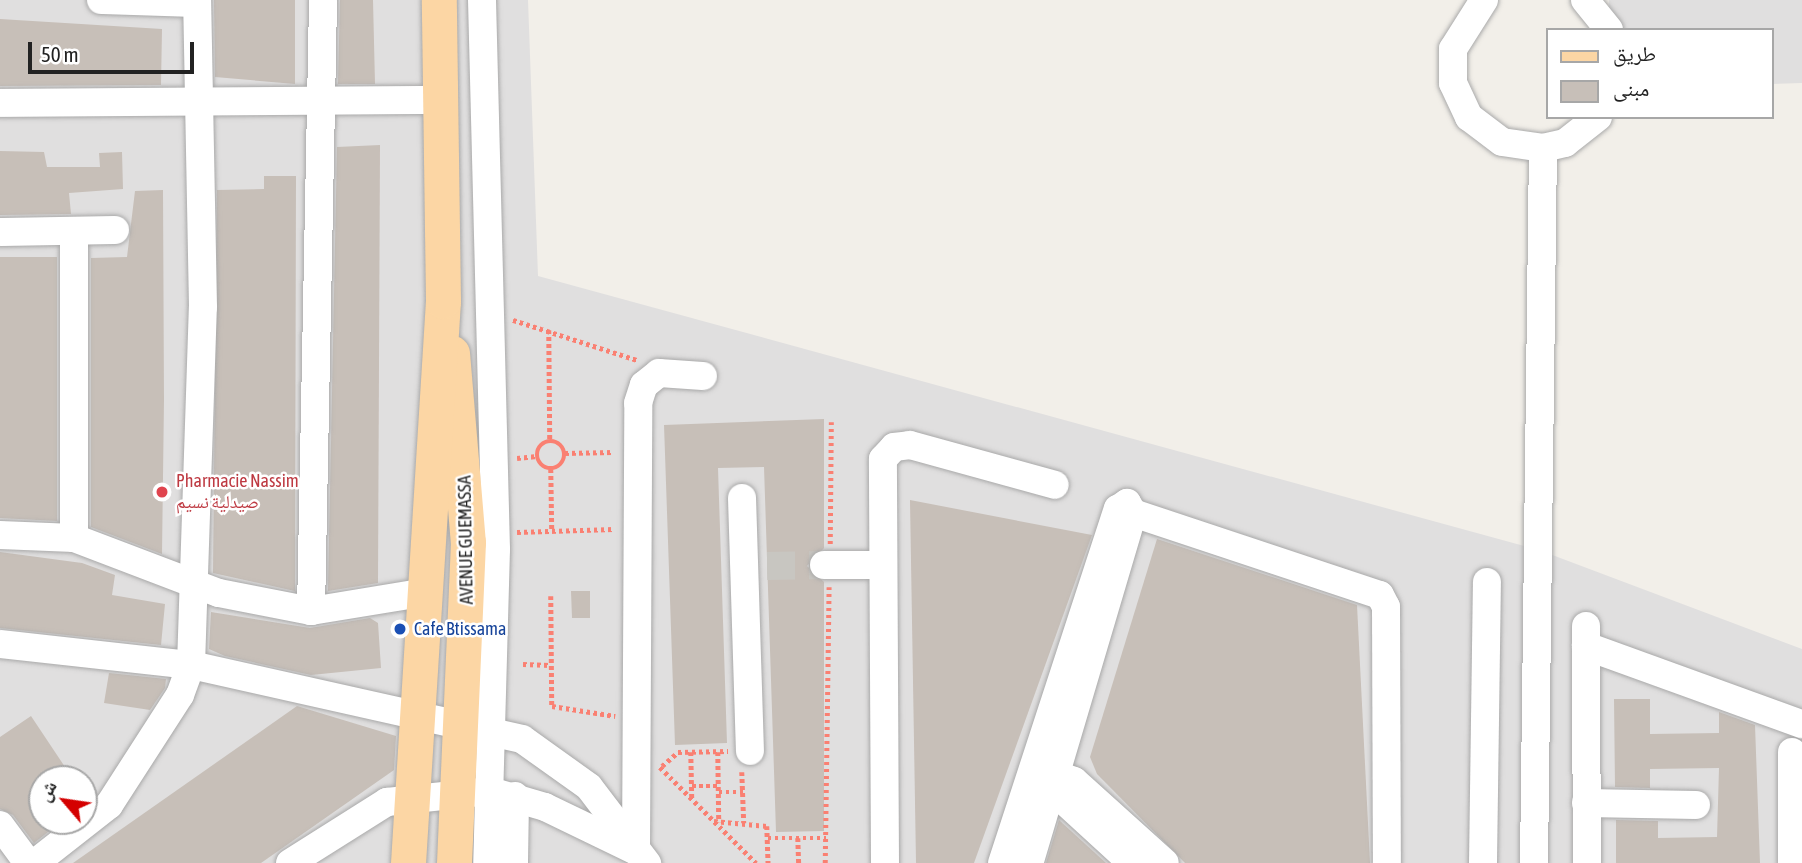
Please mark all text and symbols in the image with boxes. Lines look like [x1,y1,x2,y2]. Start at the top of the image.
scale bar [32,28,198,72]
legend [1546,28,1774,119]
text: طريق [1613,41,1656,65]
text: 50 m [41,42,79,66]
text: مبنى [1613,76,1649,100]
place label: Pharmacie Nassim صيدلية نسيم [176,471,299,514]
street label: AVENUE GUEMASSA [454,475,478,605]
marker: Pharmacie Nassim صيدلية نسيم [154,484,170,500]
place label: Cafe Btissama [414,618,506,640]
marker: Cafe Btissama [392,621,408,637]
north arrow [28,765,98,835]
text: ش [32,777,61,805]

